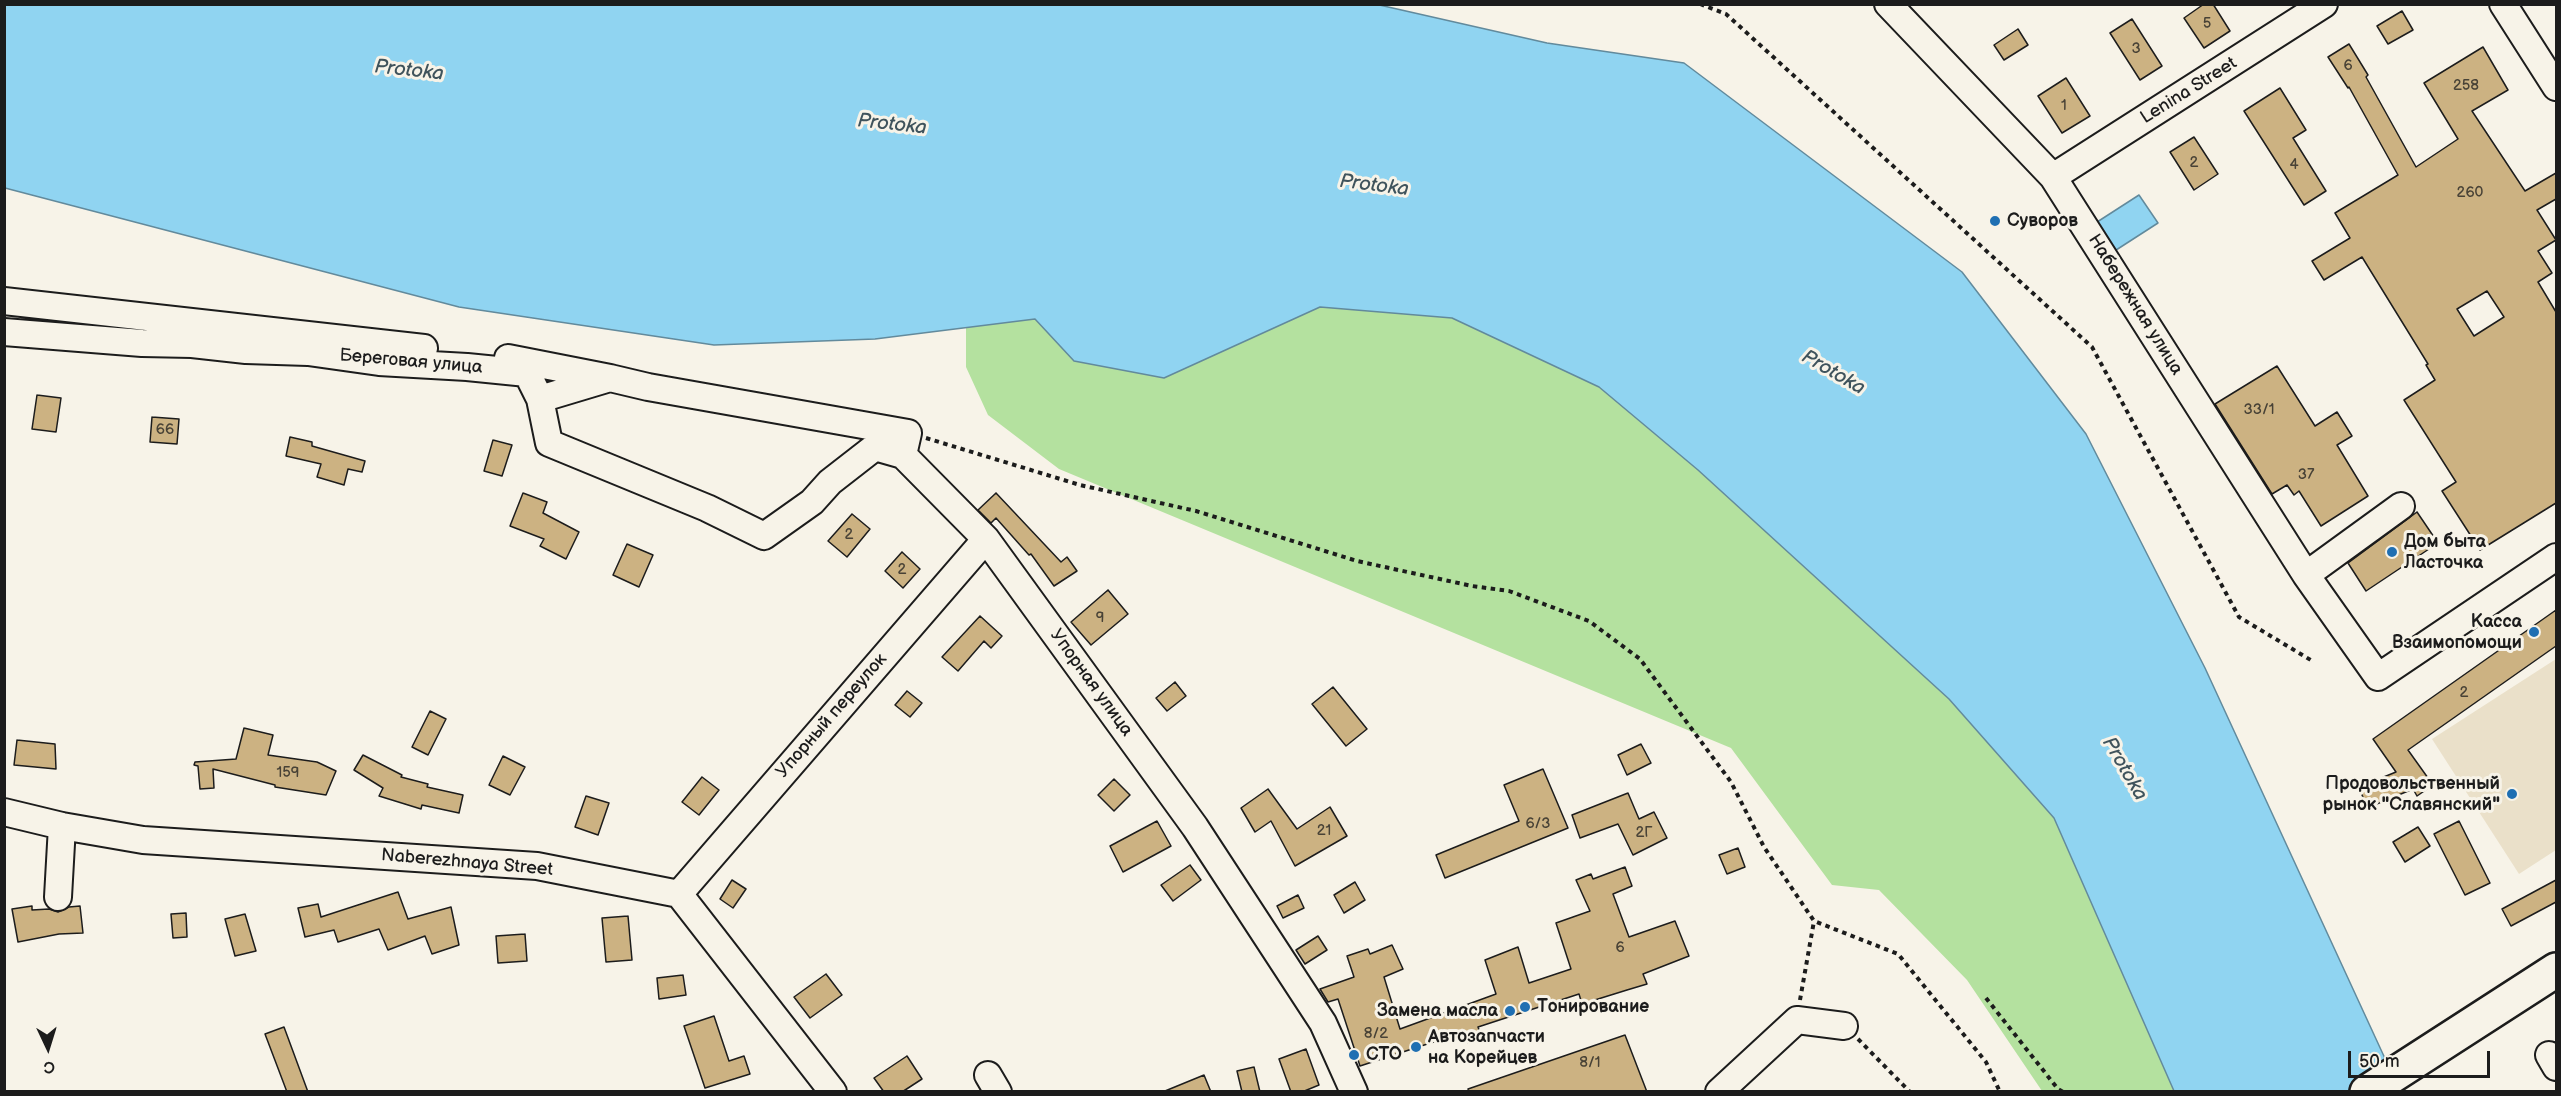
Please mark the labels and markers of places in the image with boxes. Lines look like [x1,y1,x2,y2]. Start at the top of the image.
place label: Суворов [2007,210,2078,232]
marker: Суворов [1988,214,2002,228]
place label: Дом быта Ласточка [2404,531,2486,574]
marker: Дом быта Ласточка [2385,545,2399,559]
place label: Касса Взаимопомощи [2392,611,2522,654]
marker: Касса Взаимопомощи [2527,625,2541,639]
place label: Продовольственный рынок "Славянский" [2323,773,2500,816]
marker: Продовольственный рынок "Славянский" [2505,787,2519,801]
place label: Тонирование [1537,996,1649,1018]
place label: Замена масла [1377,1000,1498,1022]
marker: Тонирование [1518,1000,1532,1014]
marker: Замена масла [1503,1004,1517,1018]
place label: Автозапчасти на Корейцев [1428,1026,1545,1068]
marker: Автозапчасти на Корейцев [1409,1040,1423,1054]
place label: СТО [1366,1044,1402,1066]
marker: СТО [1347,1048,1361,1062]

